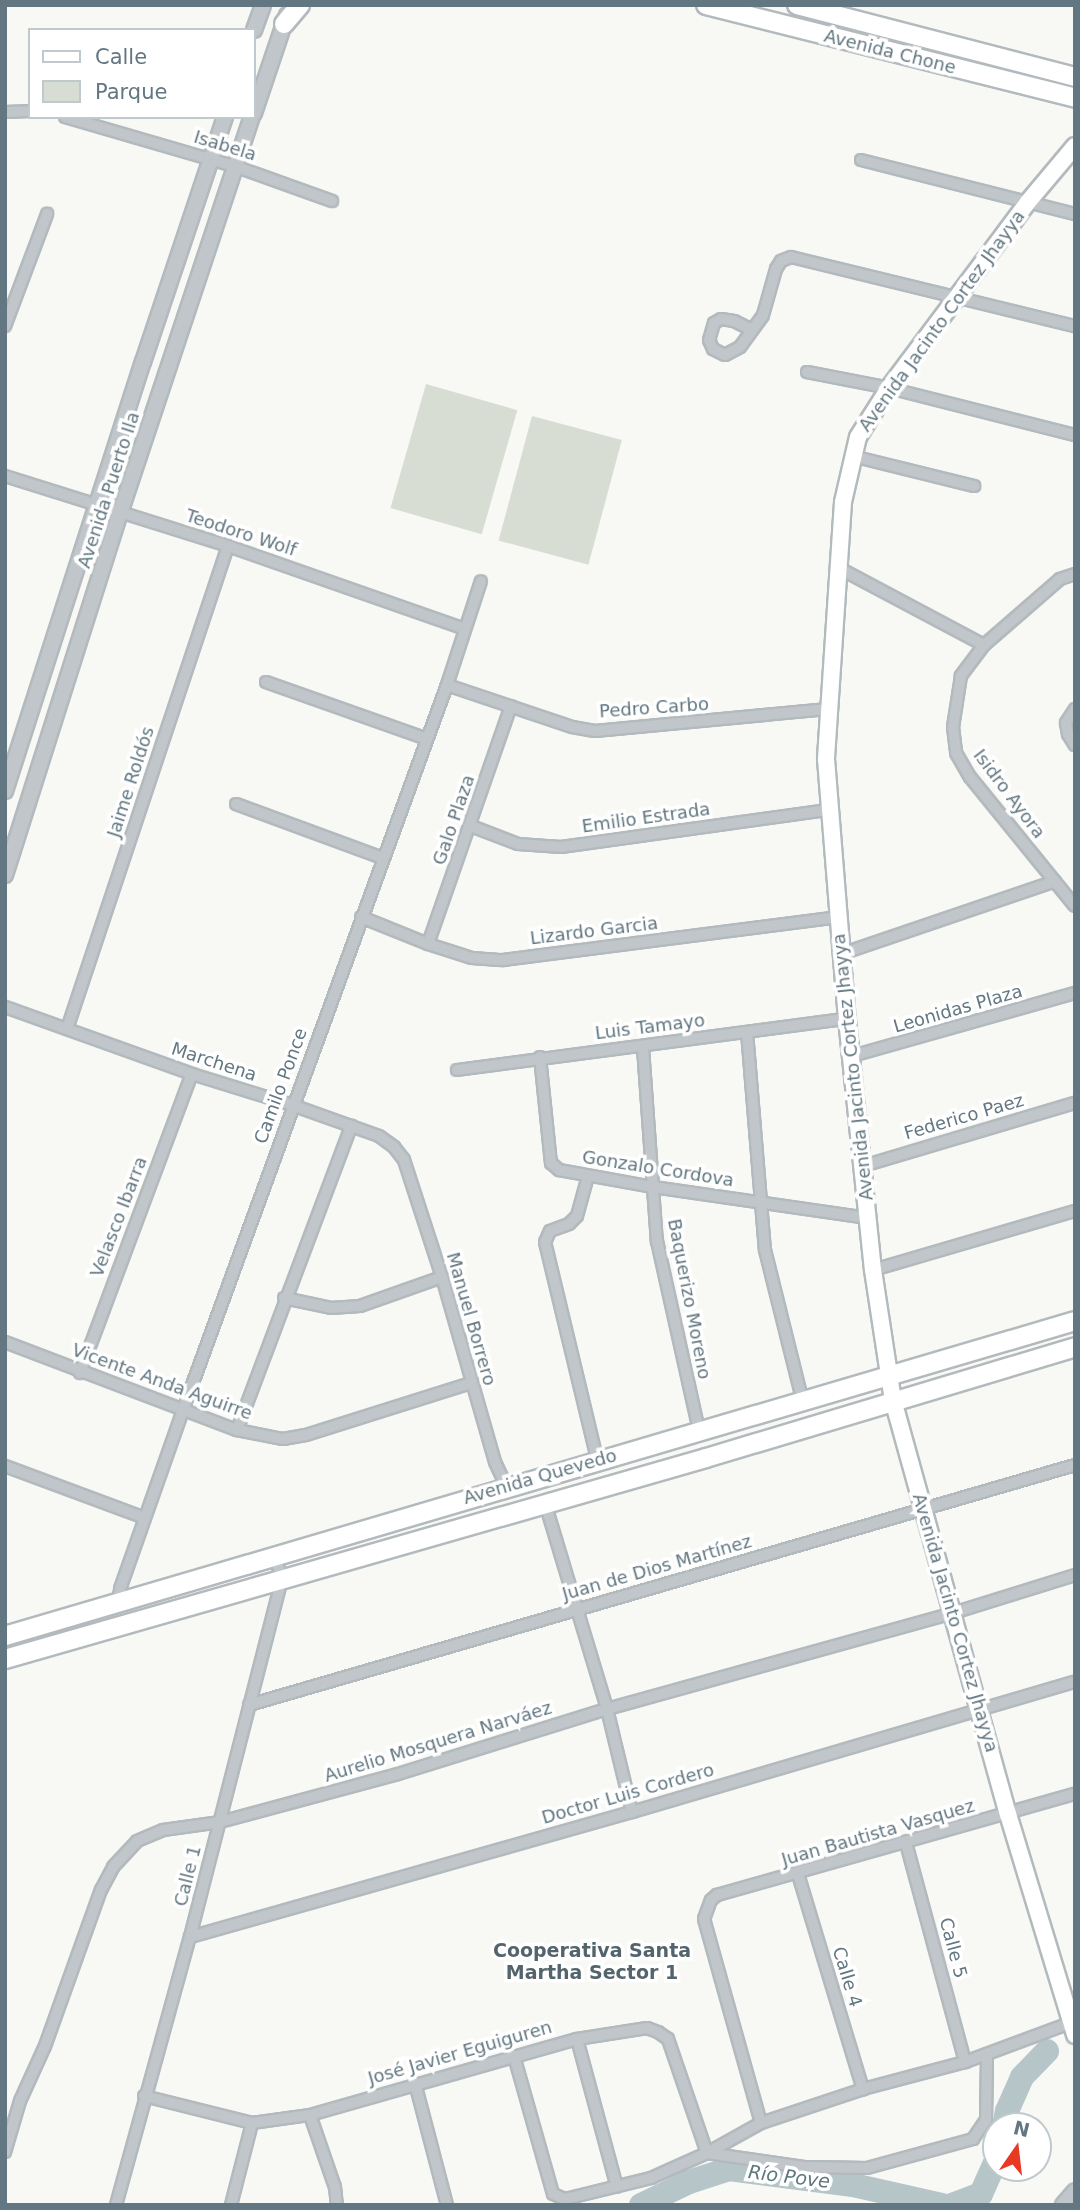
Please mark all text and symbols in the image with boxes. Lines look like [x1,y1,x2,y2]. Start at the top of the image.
street label: Avenida Chone [822,25,958,79]
legend [28,28,256,119]
text: Calle [95,45,147,69]
text: Parque [95,80,167,104]
street label: Isabela [191,126,259,166]
street label: Avenida Jacinto Cortez Jhayya [854,206,1030,436]
street label: Avenida Puerto Ila [74,409,144,571]
street label: Teodoro Wolf [183,505,299,561]
street label: Pedro Carbo [598,693,710,723]
street label: Jaime Roldós [103,724,159,840]
street label: Isidro Ayora [968,745,1050,843]
street label: Galo Plaza [428,772,480,868]
street label: Emilio Estrada [580,798,712,838]
street label: Lizardo Garcia [529,912,659,950]
street label: Avenida Jacinto Cortez Jhayya [828,932,878,1202]
street label: Leonidas Plaza [891,980,1025,1038]
street label: Luis Tamayo [594,1010,706,1044]
street label: Camilo Ponce [250,1025,312,1147]
street label: Marchena [169,1038,259,1086]
street label: Federico Paez [902,1090,1026,1144]
street label: Gonzalo Cordova [581,1146,735,1192]
street label: Velasco Ibarra [86,1154,152,1280]
street label: Baquerizo Moreno [663,1217,715,1381]
street label: Manuel Borrero [442,1250,500,1388]
street label: Vicente Anda Aguirre [69,1339,255,1425]
street label: Avenida Quevedo [461,1445,619,1509]
street label: Avenida Jacinto Cortez Jhayya [908,1491,1002,1755]
street label: Juan de Dios Martínez [560,1531,754,1605]
street label: Aurelio Mosquera Narváez [322,1697,554,1787]
street label: Doctor Luis Cordero [539,1759,717,1829]
street label: Juan Bautista Vasquez [779,1795,977,1871]
street label: Calle 1 [170,1843,206,1909]
street label: Calle 5 [935,1915,971,1981]
district label: Cooperativa Santa Martha Sector 1 [493,1940,691,1984]
street label: Calle 4 [828,1944,866,2010]
street label: José Javier Eguiguren [366,2016,554,2090]
north arrow [982,2112,1052,2182]
text: N [1011,2116,1032,2141]
water label: Río Pove [747,2161,831,2193]

